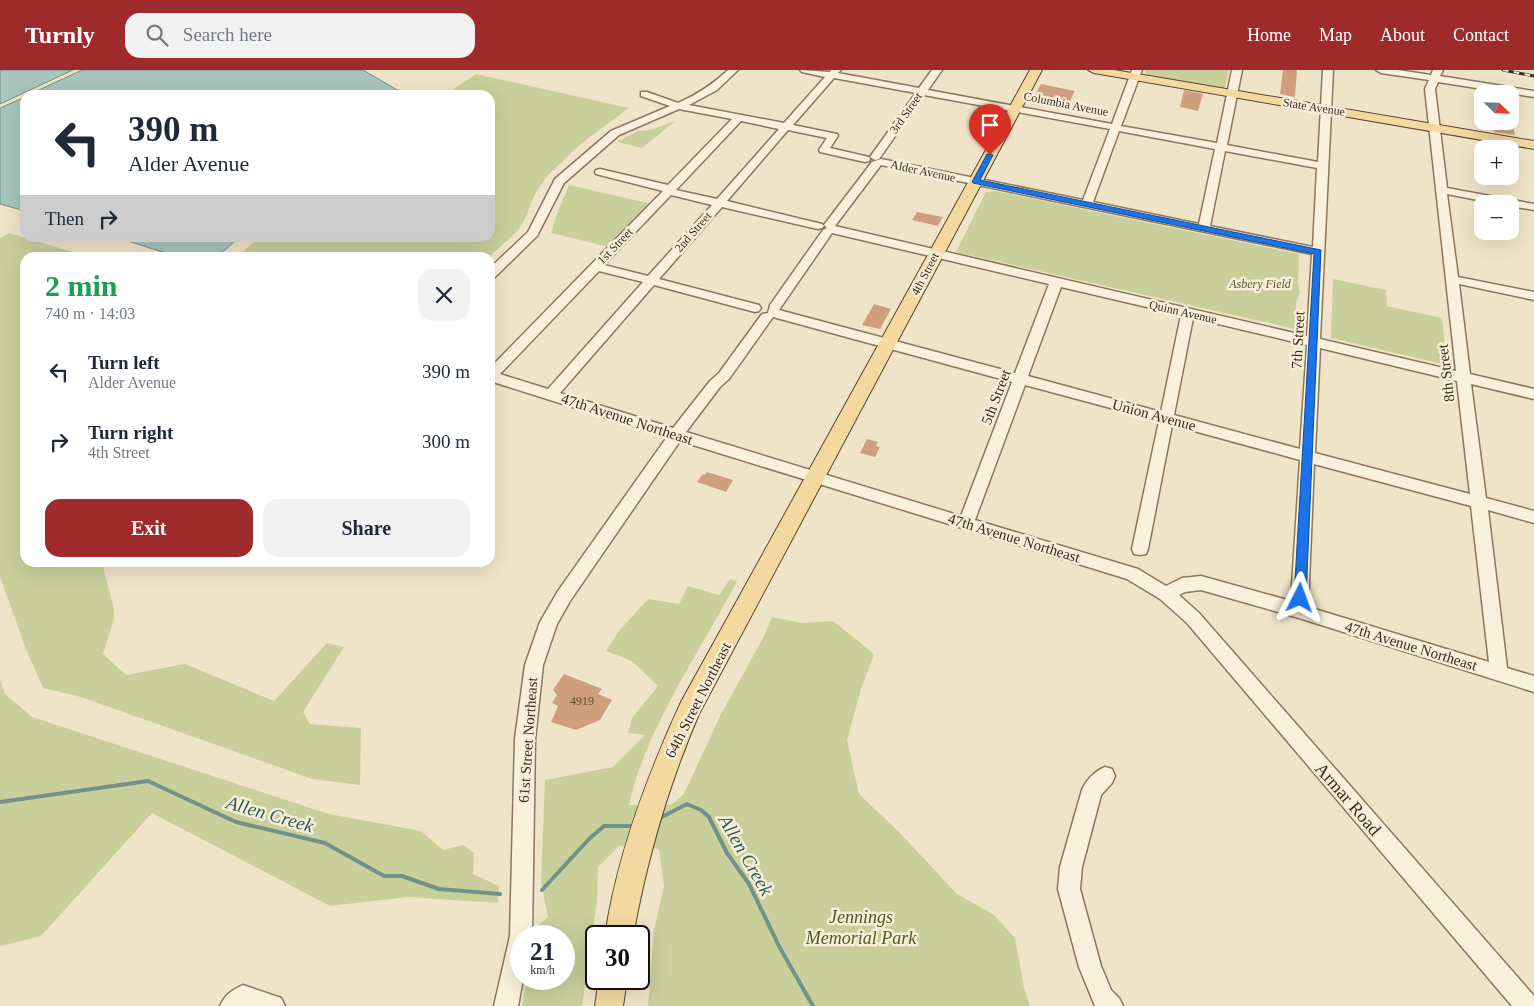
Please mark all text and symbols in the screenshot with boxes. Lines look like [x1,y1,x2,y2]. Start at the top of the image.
search box [125,13,475,58]
icon: search [143,21,171,49]
text: Turnly [25,22,95,48]
text: Search here [183,24,272,45]
text: Home [1247,25,1291,45]
text: Map [1319,25,1352,45]
text: About [1380,25,1425,45]
text: Contact [1453,25,1509,45]
north arrow [1474,85,1519,130]
map controls [1474,85,1519,240]
street label: 3rd Street [887,89,926,136]
street label: Columbia Avenue [1022,89,1110,119]
street label: State Avenue [1282,95,1346,119]
pin [969,104,1011,155]
icon: left [45,110,110,175]
text: 390 m [128,110,218,149]
icon: arrive [976,111,1004,139]
button: + [1474,140,1519,185]
text: Alder Avenue [128,151,249,176]
street label: Alder Avenue [889,157,957,185]
button: − [1474,195,1519,240]
icon: right [94,205,122,233]
text: Then [45,208,84,229]
street label: 2nd Street [672,208,715,255]
street label: 1st Street [594,224,636,267]
street label: 4th Street [908,250,942,298]
text: 2 min [45,269,118,302]
button: close [418,269,470,321]
park label: Asbery Field [1228,277,1292,291]
street label: Quinn Avenue [1148,297,1218,327]
text: 740 m · 14:03 [45,305,135,322]
street label: 7th Street [1288,310,1308,369]
street label: 8th Street [1434,342,1457,403]
text: Turn left [88,352,160,373]
icon: left [45,358,73,386]
text: 390 m [422,361,470,382]
street label: 5th Street [978,366,1014,427]
text: Alder Avenue [88,374,176,391]
street label: 47th Avenue Northeast [559,390,695,448]
street label: Union Avenue [1110,396,1198,434]
text: Turn right [88,422,173,443]
icon: right [45,428,73,456]
text: 300 m [422,431,470,452]
text: 4th Street [88,444,150,461]
button: Exit [45,499,253,557]
button: Share [263,499,470,557]
street label: 47th Avenue Northeast [946,510,1083,566]
position arrow [1273,571,1325,623]
street label: 47th Avenue Northeast [1343,618,1480,674]
street label: 64th Street Northeast [662,639,734,760]
street label: 61st Street Northeast [516,676,540,803]
house number: 4919 [570,694,594,708]
street label: Armar Road [1311,759,1385,839]
water label: Allen Creek [222,791,316,837]
water label: Allen Creek [714,809,778,899]
park label: Jennings Memorial Park [805,907,917,948]
speed limit sign: 30 [585,925,650,990]
text: 21 [530,938,555,965]
text: km/h [530,963,555,977]

